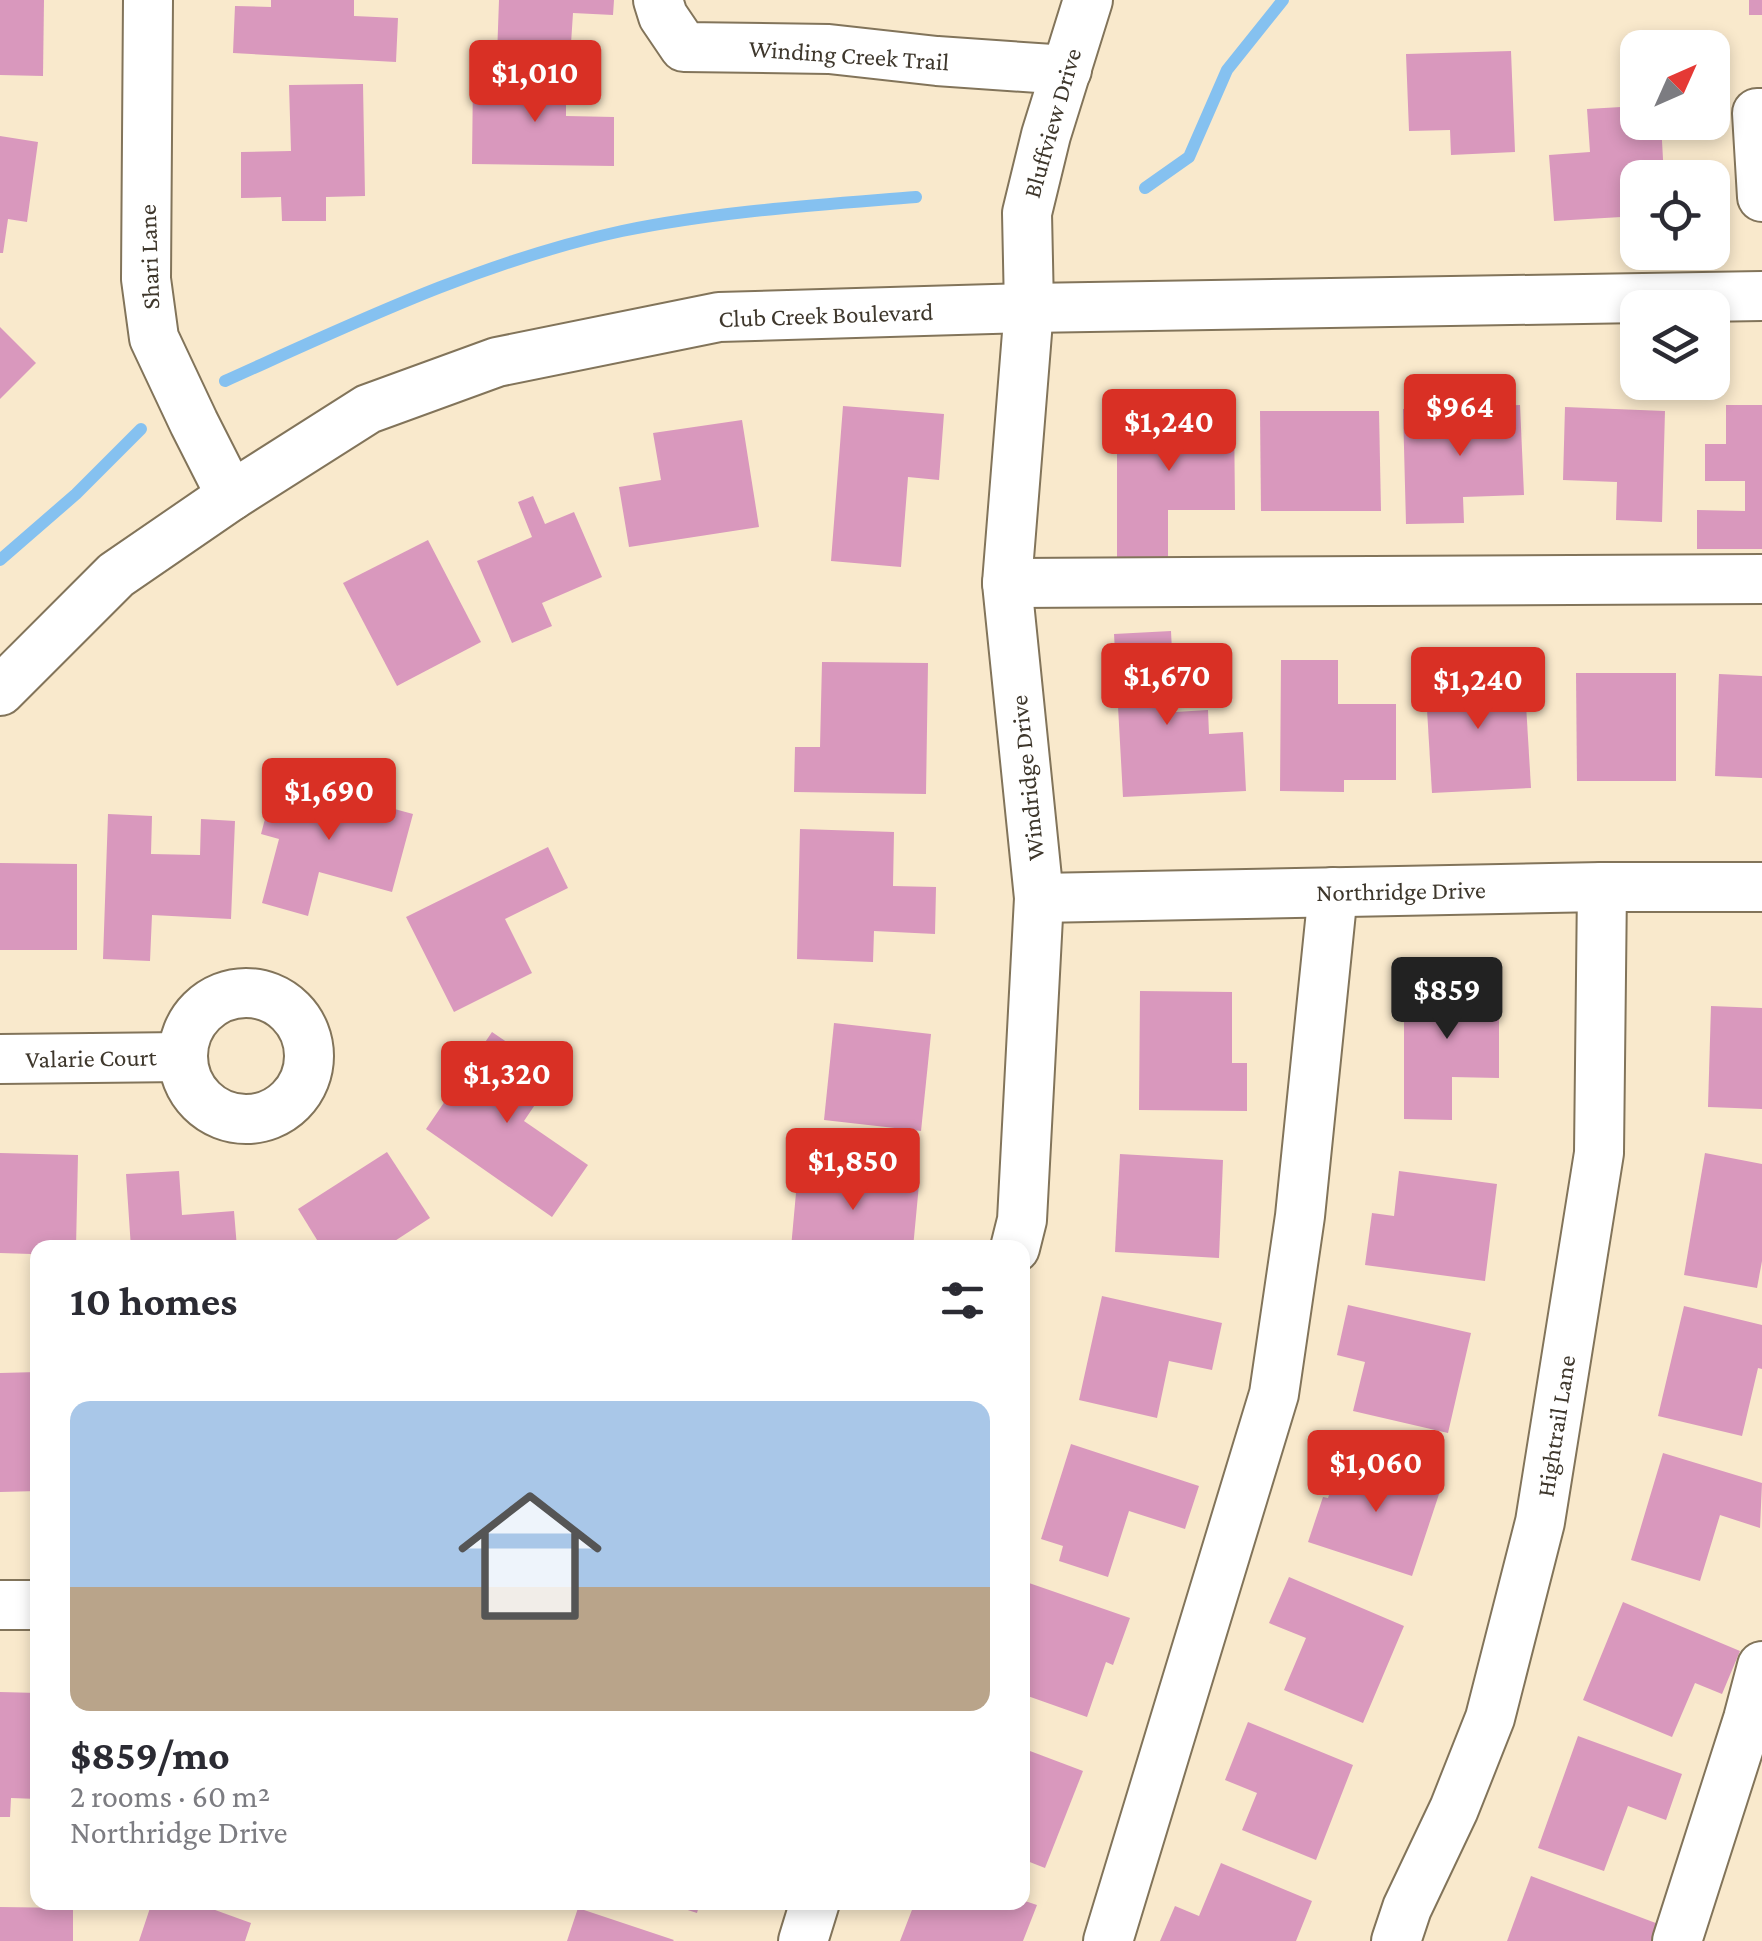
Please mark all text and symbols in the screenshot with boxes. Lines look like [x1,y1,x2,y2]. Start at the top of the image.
north arrow [1620,30,1730,140]
map controls [1620,30,1730,400]
street label: Winding Creek Trail [748,35,950,76]
pin: $1,010 [454,40,616,125]
street label: Bluffview Drive [1018,45,1086,201]
text: $1,010 [491,54,579,90]
button: locate [1620,160,1730,270]
street label: Shari Lane [134,204,164,310]
button: layers [1620,290,1730,400]
street label: Club Creek Boulevard [718,298,934,332]
pin: $964 [1401,374,1519,459]
text: $964 [1426,388,1494,424]
pin: $1,240 [1088,389,1250,474]
text: $1,240 [1124,403,1214,439]
pin: $1,670 [1086,643,1248,728]
pin: $1,240 [1397,647,1559,732]
text: $1,670 [1123,657,1211,693]
text: $1,240 [1433,661,1523,697]
street label: Windridge Drive [1005,694,1050,862]
pin: $1,690 [248,758,410,843]
text: $1,690 [284,772,374,808]
street label: Northridge Drive [1316,876,1486,907]
pin: $859 [1388,957,1506,1042]
text: $859 [1413,971,1481,1007]
pin: $1,320 [426,1041,588,1126]
street label: Valarie Court [25,1043,158,1073]
text: $1,320 [463,1055,551,1091]
pin: $1,850 [772,1128,934,1213]
text: $1,850 [808,1142,898,1178]
icon: filters [935,1273,990,1328]
text: 10 homes [70,1277,237,1324]
street label: Hightrail Lane [1531,1353,1582,1499]
pin: $1,060 [1295,1430,1457,1515]
text: $1,060 [1329,1444,1423,1480]
icon: home [440,1466,620,1646]
text: $859/mo [70,1731,230,1778]
text: 2 rooms · 60 m² [70,1778,270,1814]
text: Northridge Drive [70,1814,287,1850]

